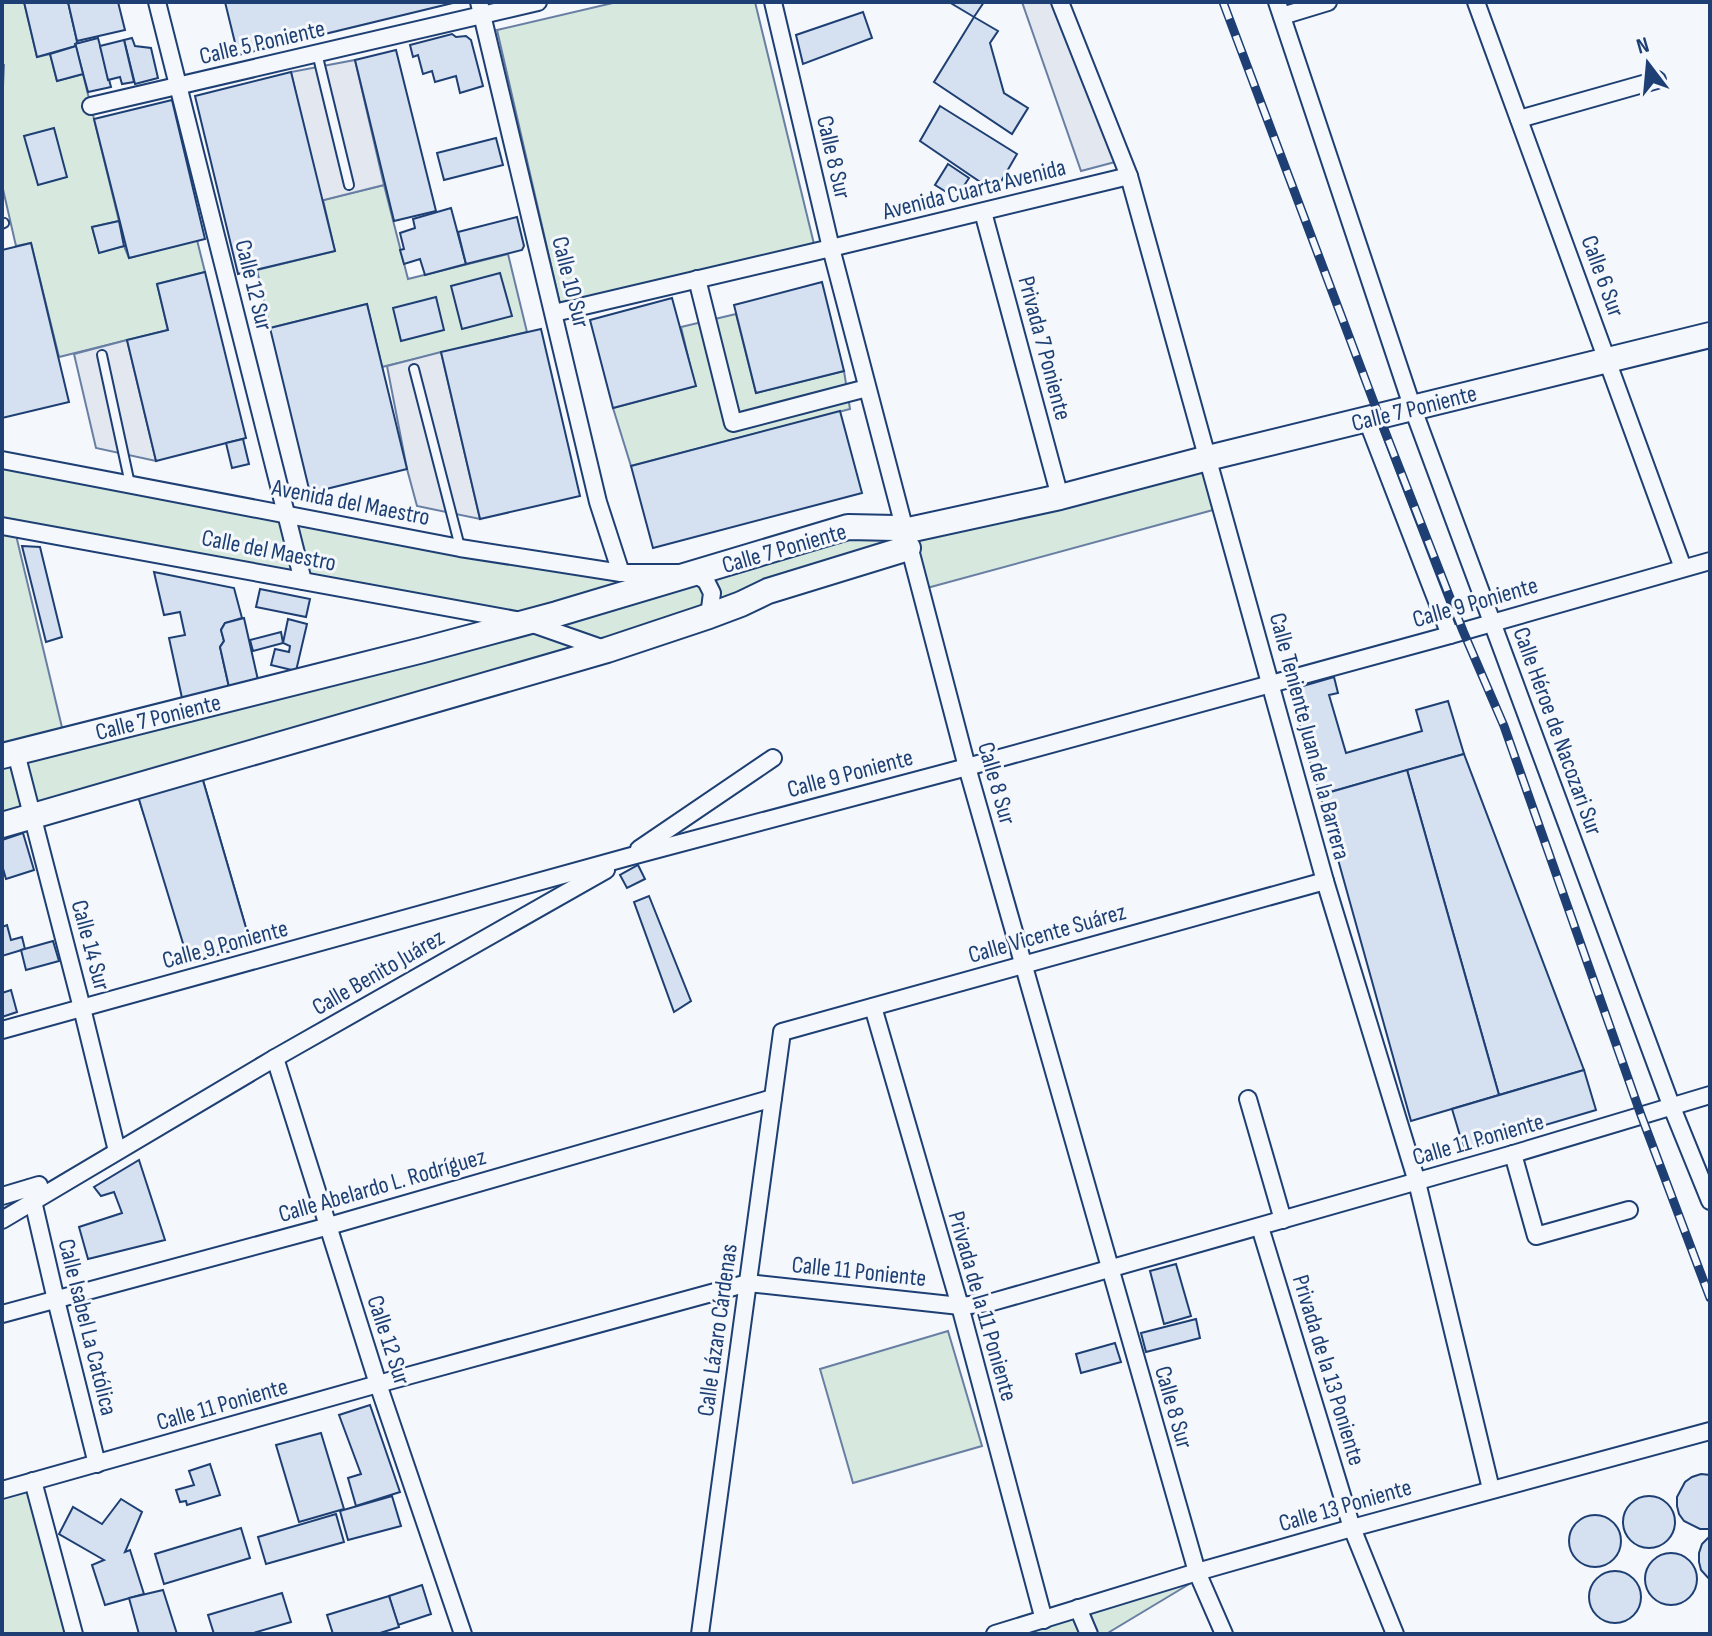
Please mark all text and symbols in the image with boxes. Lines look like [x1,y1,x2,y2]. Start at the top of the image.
street label: Calle 5 Poniente [196,14,328,71]
north arrow [1608,24,1688,104]
text: N [1634,32,1652,61]
street label: Calle 8 Sur [810,113,857,202]
street label: Avenida Cuarta Avenida [879,153,1069,226]
street label: Calle 6 Sur [1574,232,1631,321]
street label: Calle 10 Sur [545,234,596,331]
street label: Calle 12 Sur [228,237,279,334]
street label: Privada 7 Poniente [1011,273,1078,423]
street label: Calle 7 Poniente [1349,379,1480,438]
street label: Avenida del Maestro [269,473,432,532]
street label: Calle 7 Poniente [719,517,850,580]
street label: Calle del Maestro [199,523,339,578]
street label: Calle 9 Poniente [1409,571,1541,634]
street label: Calle Teniente Juan de la Barrera [1263,610,1356,863]
street label: Calle Héroe de Nacozari Sur [1506,623,1609,839]
street label: Calle 7 Poniente [93,688,224,747]
street label: Calle 8 Sur [971,739,1022,828]
street label: Calle 9 Poniente [784,743,916,804]
street label: Calle 14 Sur [65,897,116,994]
street label: Calle Vicente Suárez [965,897,1130,970]
street label: Calle 9 Poniente [159,914,291,975]
street label: Calle Benito Juárez [307,923,450,1022]
street label: Calle 11 Poniente [1409,1107,1547,1172]
street label: Calle Abelardo L. Rodríguez [275,1142,489,1229]
street label: Privada de la 11 Poniente [942,1208,1023,1404]
street label: Calle Isabel La Católica [52,1236,123,1418]
street label: Calle Lázaro Cárdenas [691,1242,744,1418]
street label: Calle 11 Poniente [790,1250,928,1293]
street label: Privada de la 13 Poniente [1286,1271,1371,1469]
street label: Calle 12 Sur [360,1292,417,1389]
street label: Calle 8 Sur [1148,1363,1199,1452]
street label: Calle 11 Poniente [153,1372,291,1437]
street label: Calle 13 Poniente [1275,1473,1415,1538]

